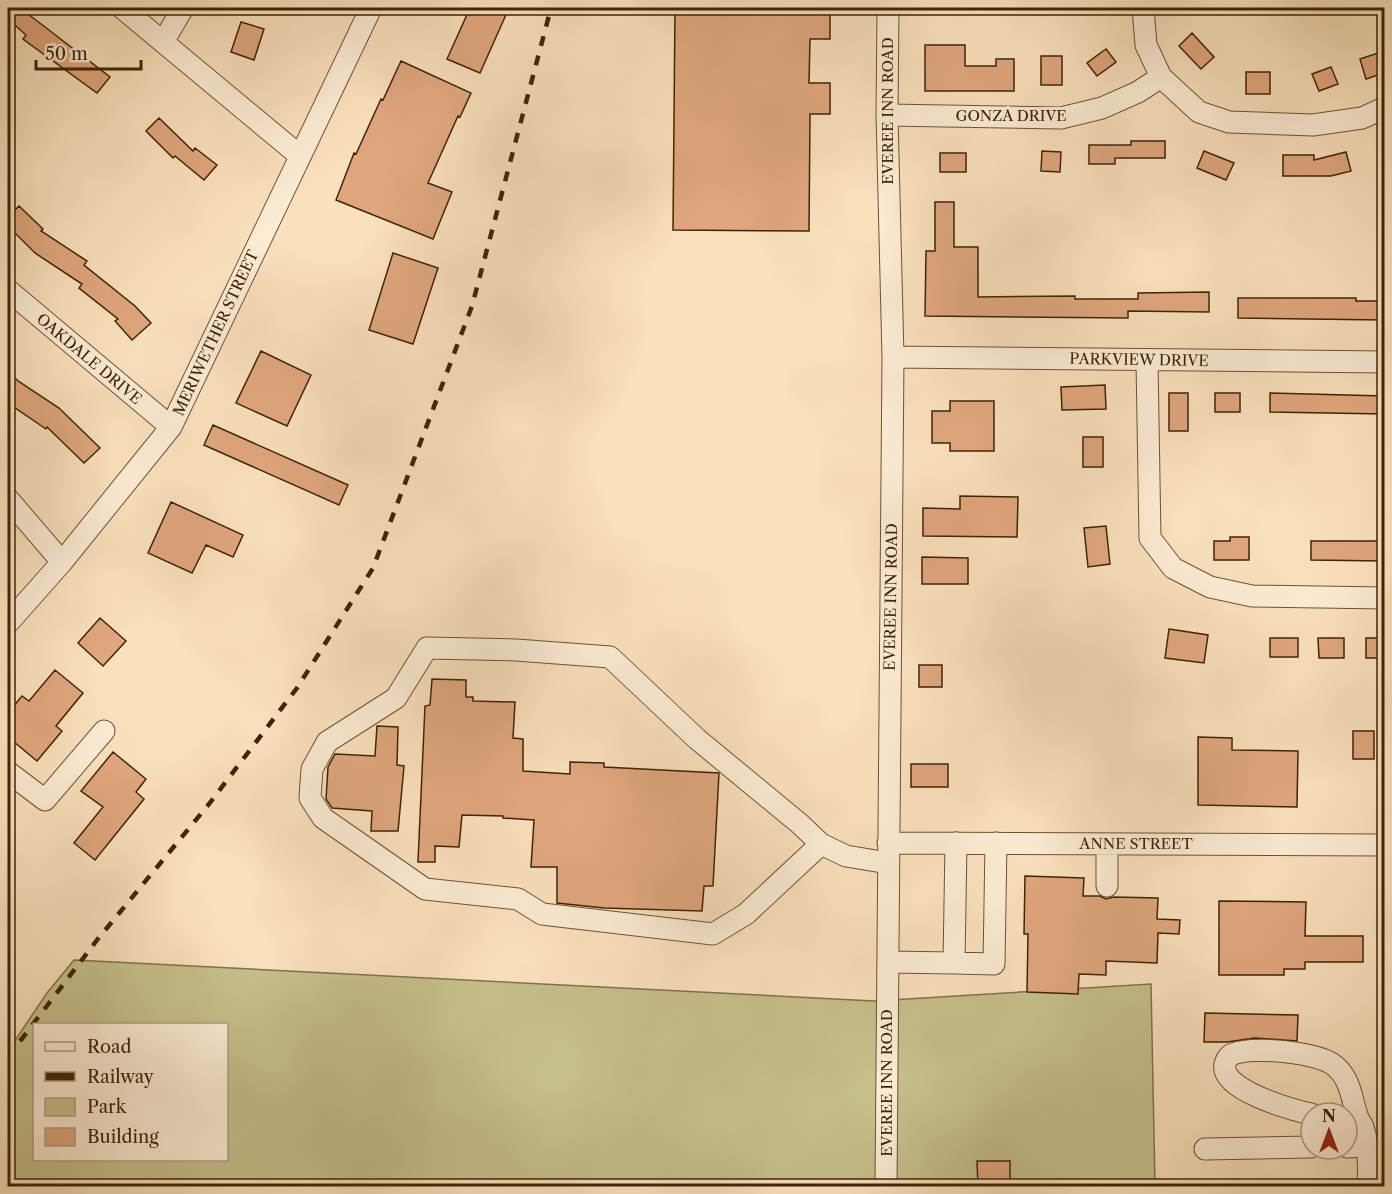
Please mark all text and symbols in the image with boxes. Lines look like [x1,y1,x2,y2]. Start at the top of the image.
scale bar [36,33,141,71]
street label: EVEREE INN ROAD [878,37,897,185]
text: 50 m [45,43,88,65]
street label: GONZA DRIVE [955,106,1067,125]
street label: MERIWETHER STREET [169,246,263,419]
street label: OAKDALE DRIVE [33,309,146,408]
street label: PARKVIEW DRIVE [1069,349,1209,370]
street label: EVEREE INN ROAD [880,523,901,671]
street label: ANNE STREET [1078,834,1193,853]
street label: EVEREE INN ROAD [877,1009,896,1157]
legend [33,1023,228,1161]
text: Road [87,1036,132,1058]
text: Railway [87,1066,155,1088]
text: Park [87,1096,128,1118]
north arrow [1299,1101,1359,1161]
text: N [1322,1106,1336,1126]
text: Building [87,1126,159,1148]

